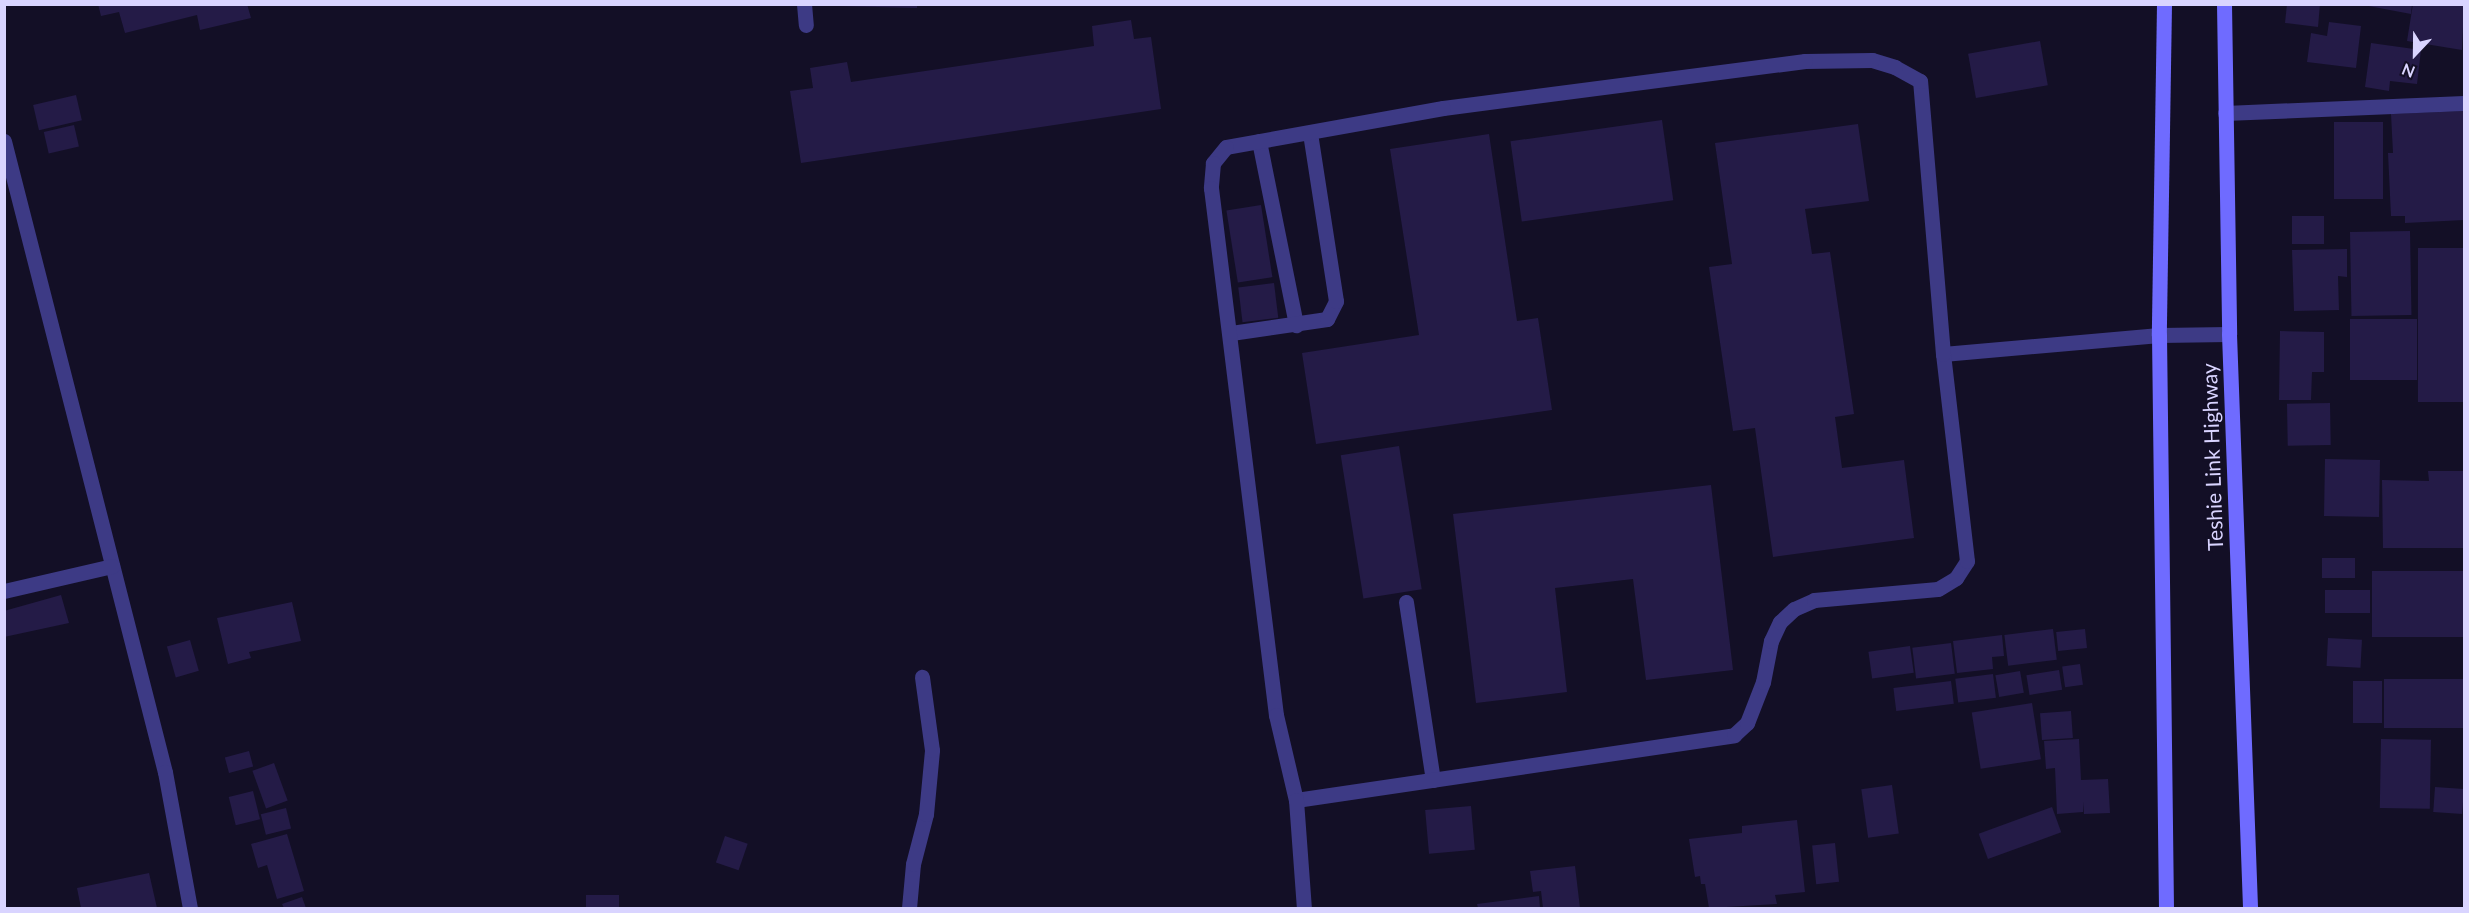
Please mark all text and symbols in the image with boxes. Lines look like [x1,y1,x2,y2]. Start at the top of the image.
north arrow [2385,24,2445,84]
text: N [2399,60,2417,82]
street label: Teshie Link Highway [2196,363,2228,551]

